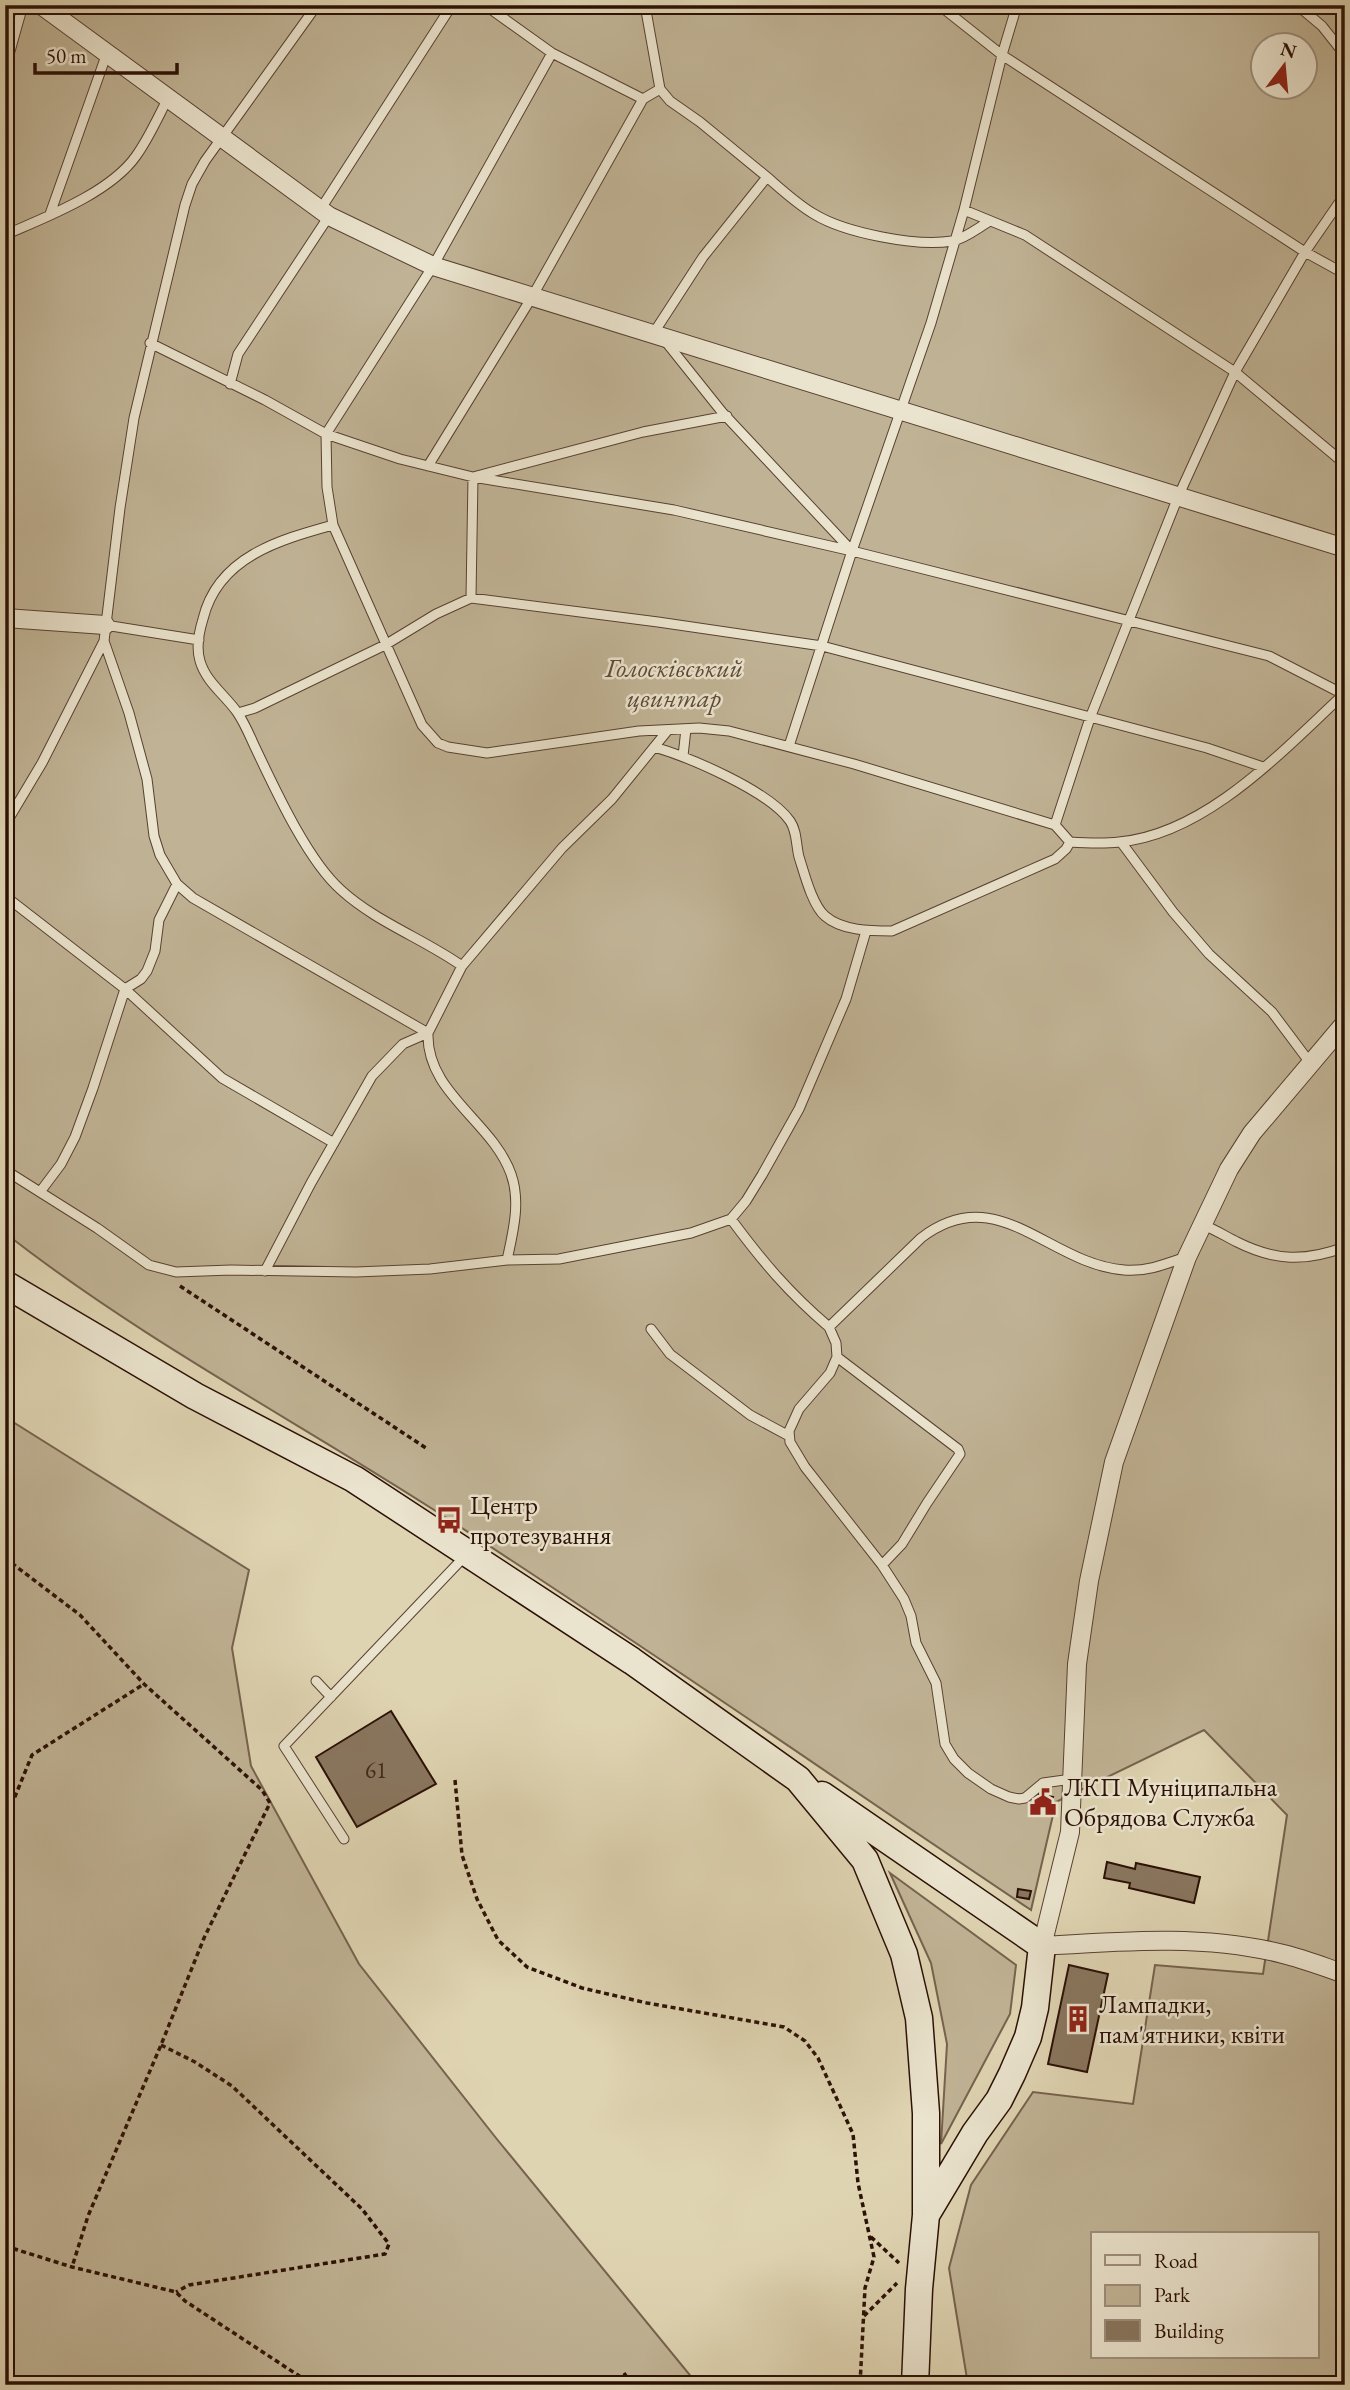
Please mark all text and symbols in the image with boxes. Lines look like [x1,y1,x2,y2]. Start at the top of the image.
scale bar [35,32,177,76]
north arrow [1248,32,1318,102]
text: N [1278,36,1300,64]
text: 50 m [46,42,87,69]
park label: Голосківський цвинтар [604,651,743,715]
place label: Центр протезування [470,1488,611,1552]
bus stop icon: Центр протезування [434,1505,464,1535]
house number: 61 [365,1755,387,1785]
place label: ЛКП Муніципальна Обрядова Служба [1064,1770,1278,1834]
public building icon: ЛКП Муніципальна Обрядова Служба [1028,1787,1058,1817]
place label: Лампадки, пам'ятники, квіти [1099,1987,1285,2051]
building icon: Лампадки, пам'ятники, квіти [1063,2004,1093,2034]
legend [1091,2232,1318,2358]
text: Road [1154,2247,1198,2274]
text: Park [1154,2281,1191,2308]
text: Building [1154,2317,1224,2344]

